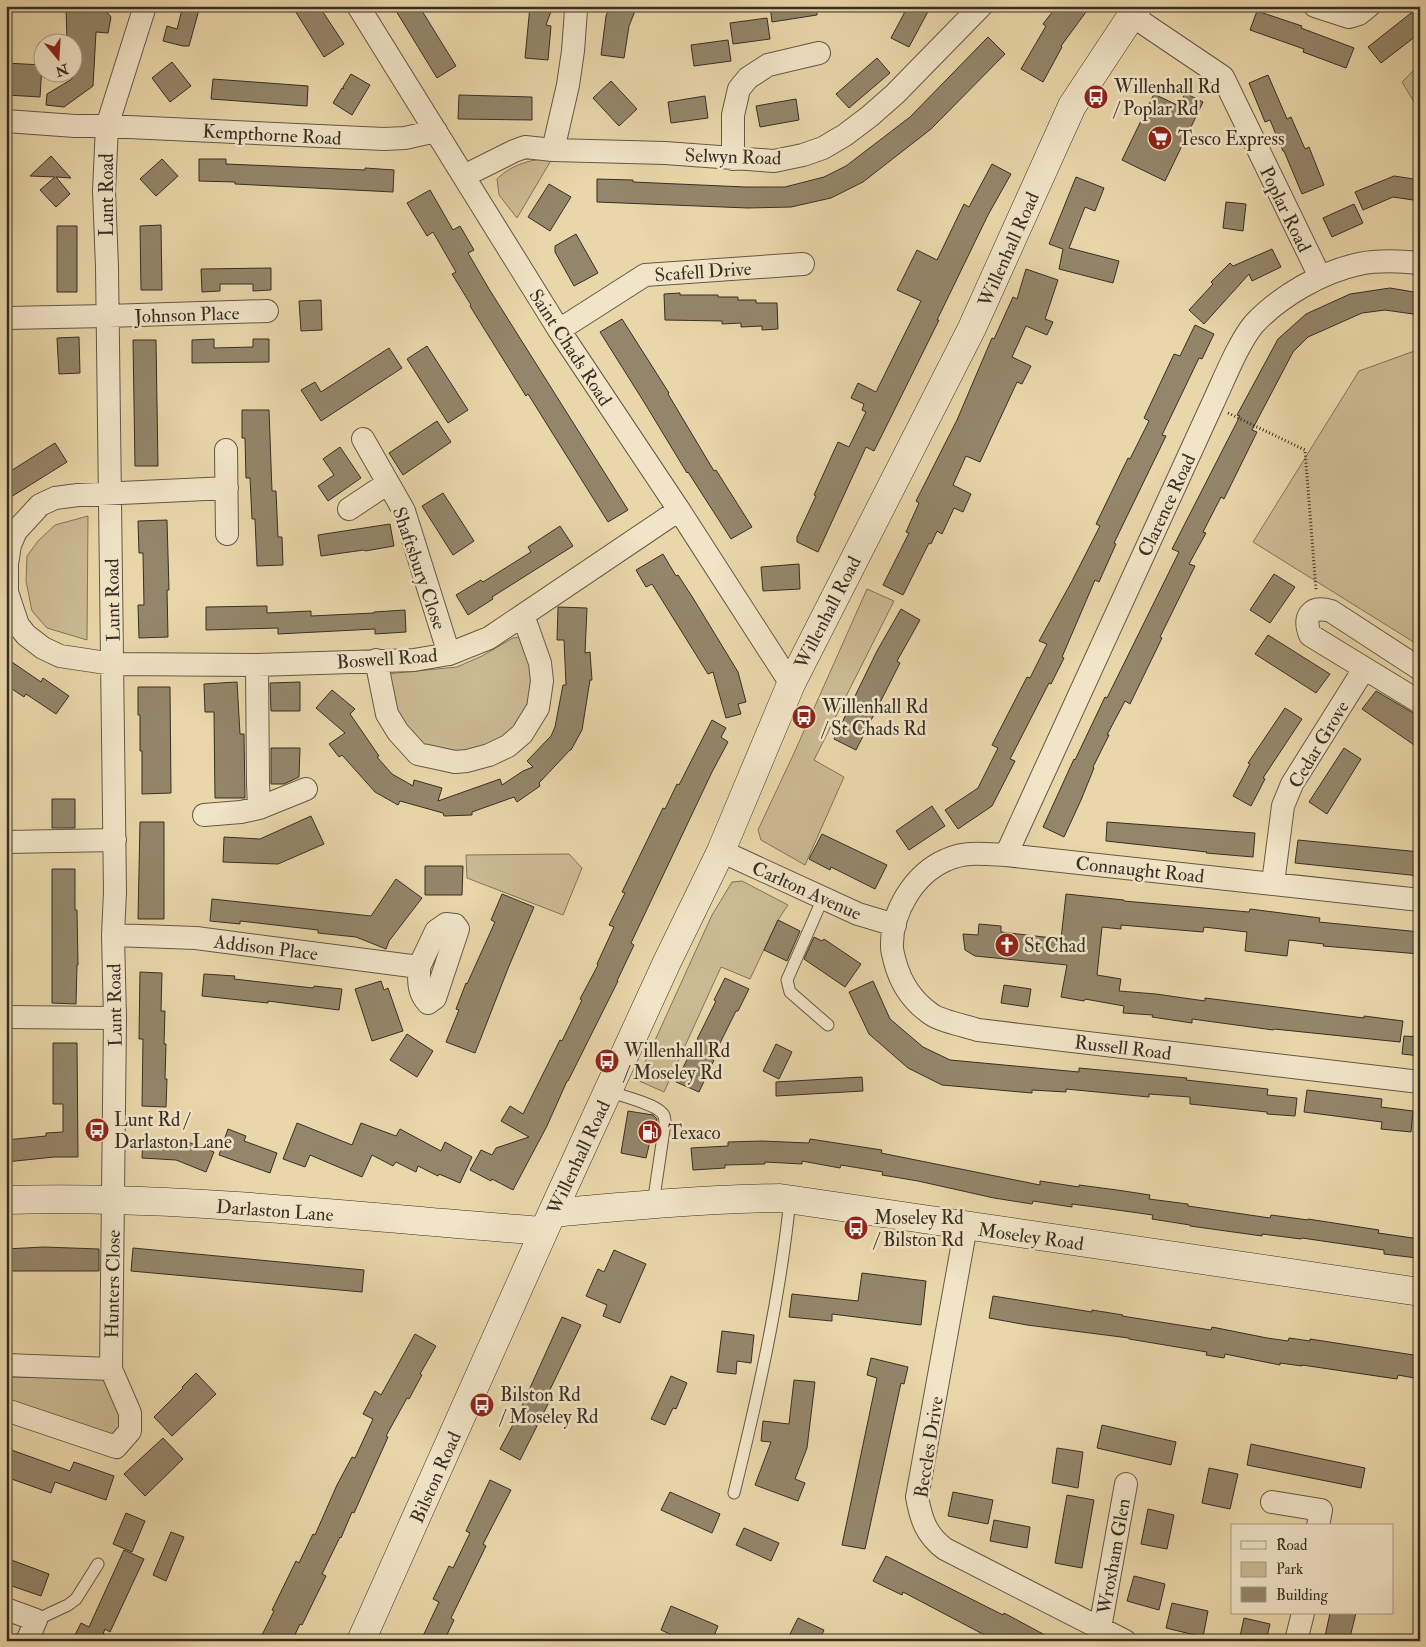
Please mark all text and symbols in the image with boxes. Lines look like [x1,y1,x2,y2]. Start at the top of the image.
north arrow [32,32,82,82]
text: N [53,60,71,80]
place label: Willenhall Rd / Poplar Rd [1112,75,1221,122]
bus stop icon: Willenhall Rd / Poplar Rd [1083,84,1109,110]
street label: Kempthorne Road [202,119,343,152]
supermarket icon: Tesco Express [1147,125,1173,151]
place label: Tesco Express [1178,127,1285,152]
street label: Selwyn Road [684,143,782,171]
street label: Lunt Road [95,153,119,237]
street label: Poplar Road [1253,163,1316,257]
street label: Willenhall Road [973,188,1045,311]
street label: Scafell Drive [654,257,752,287]
street label: Saint Chads Road [523,285,617,411]
street label: Johnson Place [133,301,240,329]
street label: Clarence Road [1133,450,1201,561]
street label: Shaftsbury Close [387,504,451,633]
street label: Willenhall Road [789,552,867,674]
street label: Lunt Road [100,558,126,642]
street label: Boswell Road [336,643,439,674]
place label: Willenhall Rd / St Chads Rd [820,695,929,741]
street label: Cedar Grove [1283,696,1354,793]
bus stop icon: Willenhall Rd / St Chads Rd [791,704,817,730]
street label: Connaught Road [1074,851,1206,889]
street label: Carlton Avenue [748,856,865,926]
street label: Addison Place [211,930,319,966]
church icon: St Chad [994,932,1020,958]
place label: St Chad [1024,934,1086,958]
street label: Lunt Road [102,963,128,1047]
street label: Russell Road [1073,1030,1173,1066]
place label: Willenhall Rd / Moseley Rd [622,1039,731,1085]
bus stop icon: Willenhall Rd / Moseley Rd [594,1048,620,1074]
street label: Willenhall Road [542,1096,616,1219]
place label: Lunt Rd / Darlaston Lane [114,1108,232,1154]
bus stop icon: Lunt Rd / Darlaston Lane [84,1117,110,1143]
fuel station icon: Texaco [637,1119,663,1145]
place label: Texaco [668,1121,721,1145]
street label: Darlaston Lane [215,1195,335,1227]
place label: Moseley Rd / Bilston Rd [872,1206,964,1252]
bus stop icon: Moseley Rd / Bilston Rd [843,1215,869,1241]
street label: Moseley Road [976,1218,1086,1256]
street label: Hunters Close [100,1229,126,1339]
place label: Bilston Rd / Moseley Rd [498,1383,599,1429]
bus stop icon: Bilston Rd / Moseley Rd [469,1392,495,1418]
street label: Beccles Drive [909,1395,949,1500]
street label: Bilston Road [405,1427,467,1527]
street label: Wroxham Glen [1092,1496,1136,1617]
legend [1231,1524,1394,1614]
text: Road [1276,1536,1308,1555]
text: Park [1276,1560,1303,1579]
text: Building [1276,1586,1328,1605]

